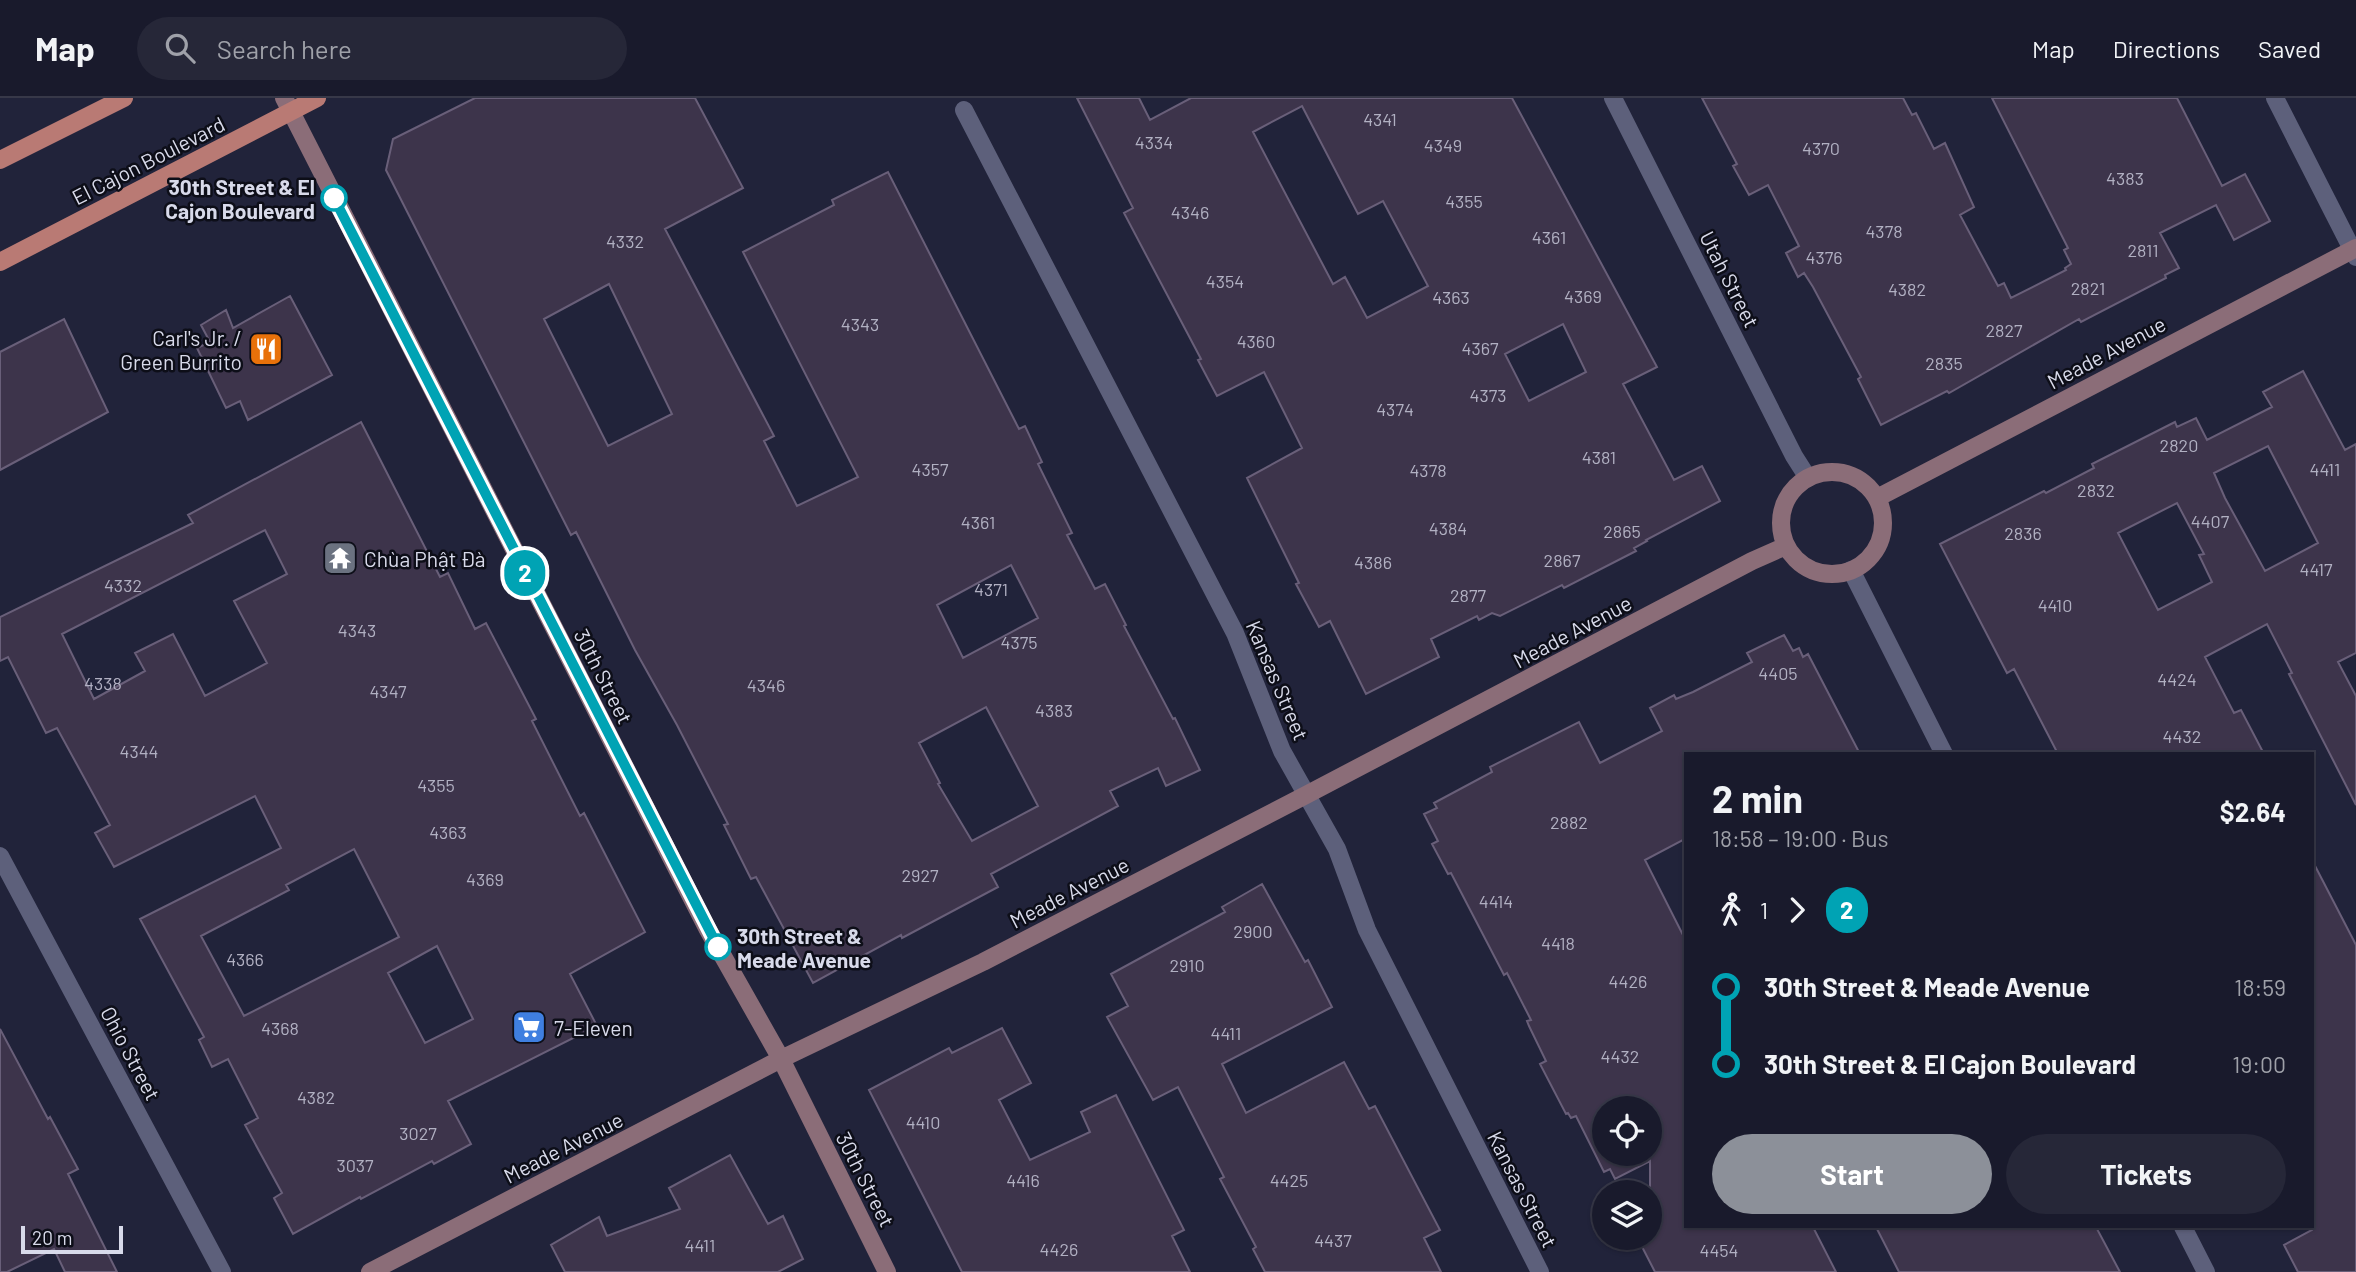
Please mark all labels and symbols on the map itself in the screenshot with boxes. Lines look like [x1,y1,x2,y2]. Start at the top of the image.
house number: 4341 [1363,108,1397,130]
street label: El Cajon Boulevard [67,111,229,209]
house number: 4334 [1135,131,1173,153]
house number: 4349 [1424,134,1462,156]
house number: 4370 [1802,137,1840,159]
house number: 4383 [2106,167,2144,189]
place label: 30th Street & El Cajon Boulevard [165,174,315,223]
marker: 30th Street & El Cajon Boulevard [321,185,347,211]
house number: 4355 [1445,190,1483,212]
house number: 4346 [1171,201,1209,223]
house number: 4378 [1865,220,1903,242]
house number: 4361 [1532,226,1566,248]
street label: Utah Street [1695,227,1765,331]
house number: 4332 [606,230,644,252]
house number: 2811 [2127,239,2159,261]
house number: 4376 [1806,246,1842,268]
house number: 4354 [1206,270,1244,292]
house number: 2821 [2071,277,2105,299]
house number: 4382 [1888,278,1926,300]
house number: 4369 [1564,285,1602,307]
house number: 4363 [1432,286,1470,308]
street label: Meade Avenue [2043,310,2169,394]
house number: 4343 [841,313,879,335]
house number: 2827 [1985,319,2023,341]
place label: Carl's Jr. / Green Burrito [120,325,242,374]
restaurant icon: Carl's Jr. / Green Burrito [247,330,285,368]
house number: 4360 [1237,330,1275,352]
house number: 4367 [1462,337,1499,359]
house number: 2835 [1925,352,1963,374]
house number: 4373 [1470,384,1506,406]
house number: 4374 [1376,398,1414,420]
house number: 2820 [2160,434,2198,456]
house number: 4381 [1582,446,1616,468]
house number: 4357 [912,458,949,480]
house number: 4411 [2310,458,2340,480]
house number: 4378 [1409,459,1447,481]
house number: 2832 [2077,479,2115,501]
house number: 4407 [2191,510,2230,532]
house number: 4361 [961,511,995,533]
house number: 4384 [1429,517,1467,539]
house number: 2865 [1603,520,1641,542]
house number: 2836 [2004,522,2042,544]
temple icon: Chùa Phật Đà [321,539,359,577]
place label: Chùa Phật Đà [364,546,486,571]
house number: 2867 [1544,549,1581,571]
line badge: 2 [502,550,548,596]
house number: 4386 [1354,551,1392,573]
house number: 4417 [2300,558,2333,580]
house number: 4332 [104,574,142,596]
house number: 4371 [974,578,1008,600]
house number: 2877 [1450,584,1487,606]
street label: Meade Avenue [1509,589,1635,673]
house number: 4410 [2038,594,2072,616]
street label: Kansas Street [1242,617,1314,743]
house number: 4343 [338,619,376,641]
street label: 30th Street [569,624,639,728]
house number: 4375 [1001,631,1037,653]
house number: 4405 [1758,662,1798,684]
house number: 4424 [2157,668,2197,690]
house number: 4338 [84,672,122,694]
house number: 4346 [747,674,785,696]
house number: 4347 [369,680,407,702]
house number: 4383 [1035,699,1073,721]
house number: 4432 [2163,725,2201,747]
house number: 4344 [119,740,159,762]
house number: 4355 [417,774,455,796]
house number: 2882 [1550,811,1588,833]
house number: 4363 [429,821,467,843]
street label: Meade Avenue [1005,851,1133,933]
house number: 2927 [901,864,939,886]
house number: 4369 [466,868,504,890]
house number: 4414 [1479,890,1513,912]
house number: 2900 [1233,920,1273,942]
place label: 30th Street & Meade Avenue [737,923,871,972]
house number: 4418 [1541,932,1575,954]
marker: 30th Street & Meade Avenue [705,934,731,960]
house number: 4366 [226,948,264,970]
house number: 2910 [1169,954,1205,976]
house number: 4426 [1609,970,1647,992]
street label: Ohio Street [96,1002,166,1104]
supermarket icon: 7-Eleven [510,1008,548,1046]
place label: 7-Eleven [554,1015,633,1040]
house number: 4368 [261,1017,299,1039]
house number: 4411 [1211,1022,1241,1044]
house number: 4432 [1601,1045,1639,1067]
house number: 4382 [297,1086,335,1108]
street label: Meade Avenue [499,1106,627,1188]
house number: 4410 [906,1111,940,1133]
house number: 3027 [399,1122,437,1144]
street label: 30th Street [831,1127,901,1231]
street label: Kansas Street [1483,1127,1563,1251]
house number: 3037 [336,1154,374,1176]
house number: 4416 [1006,1169,1040,1191]
house number: 4425 [1270,1169,1308,1191]
scale bar [21,1223,122,1255]
house number: 4437 [1314,1229,1352,1251]
house number: 4411 [685,1234,715,1256]
house number: 4426 [1040,1238,1078,1260]
house number: 4454 [1699,1239,1739,1261]

